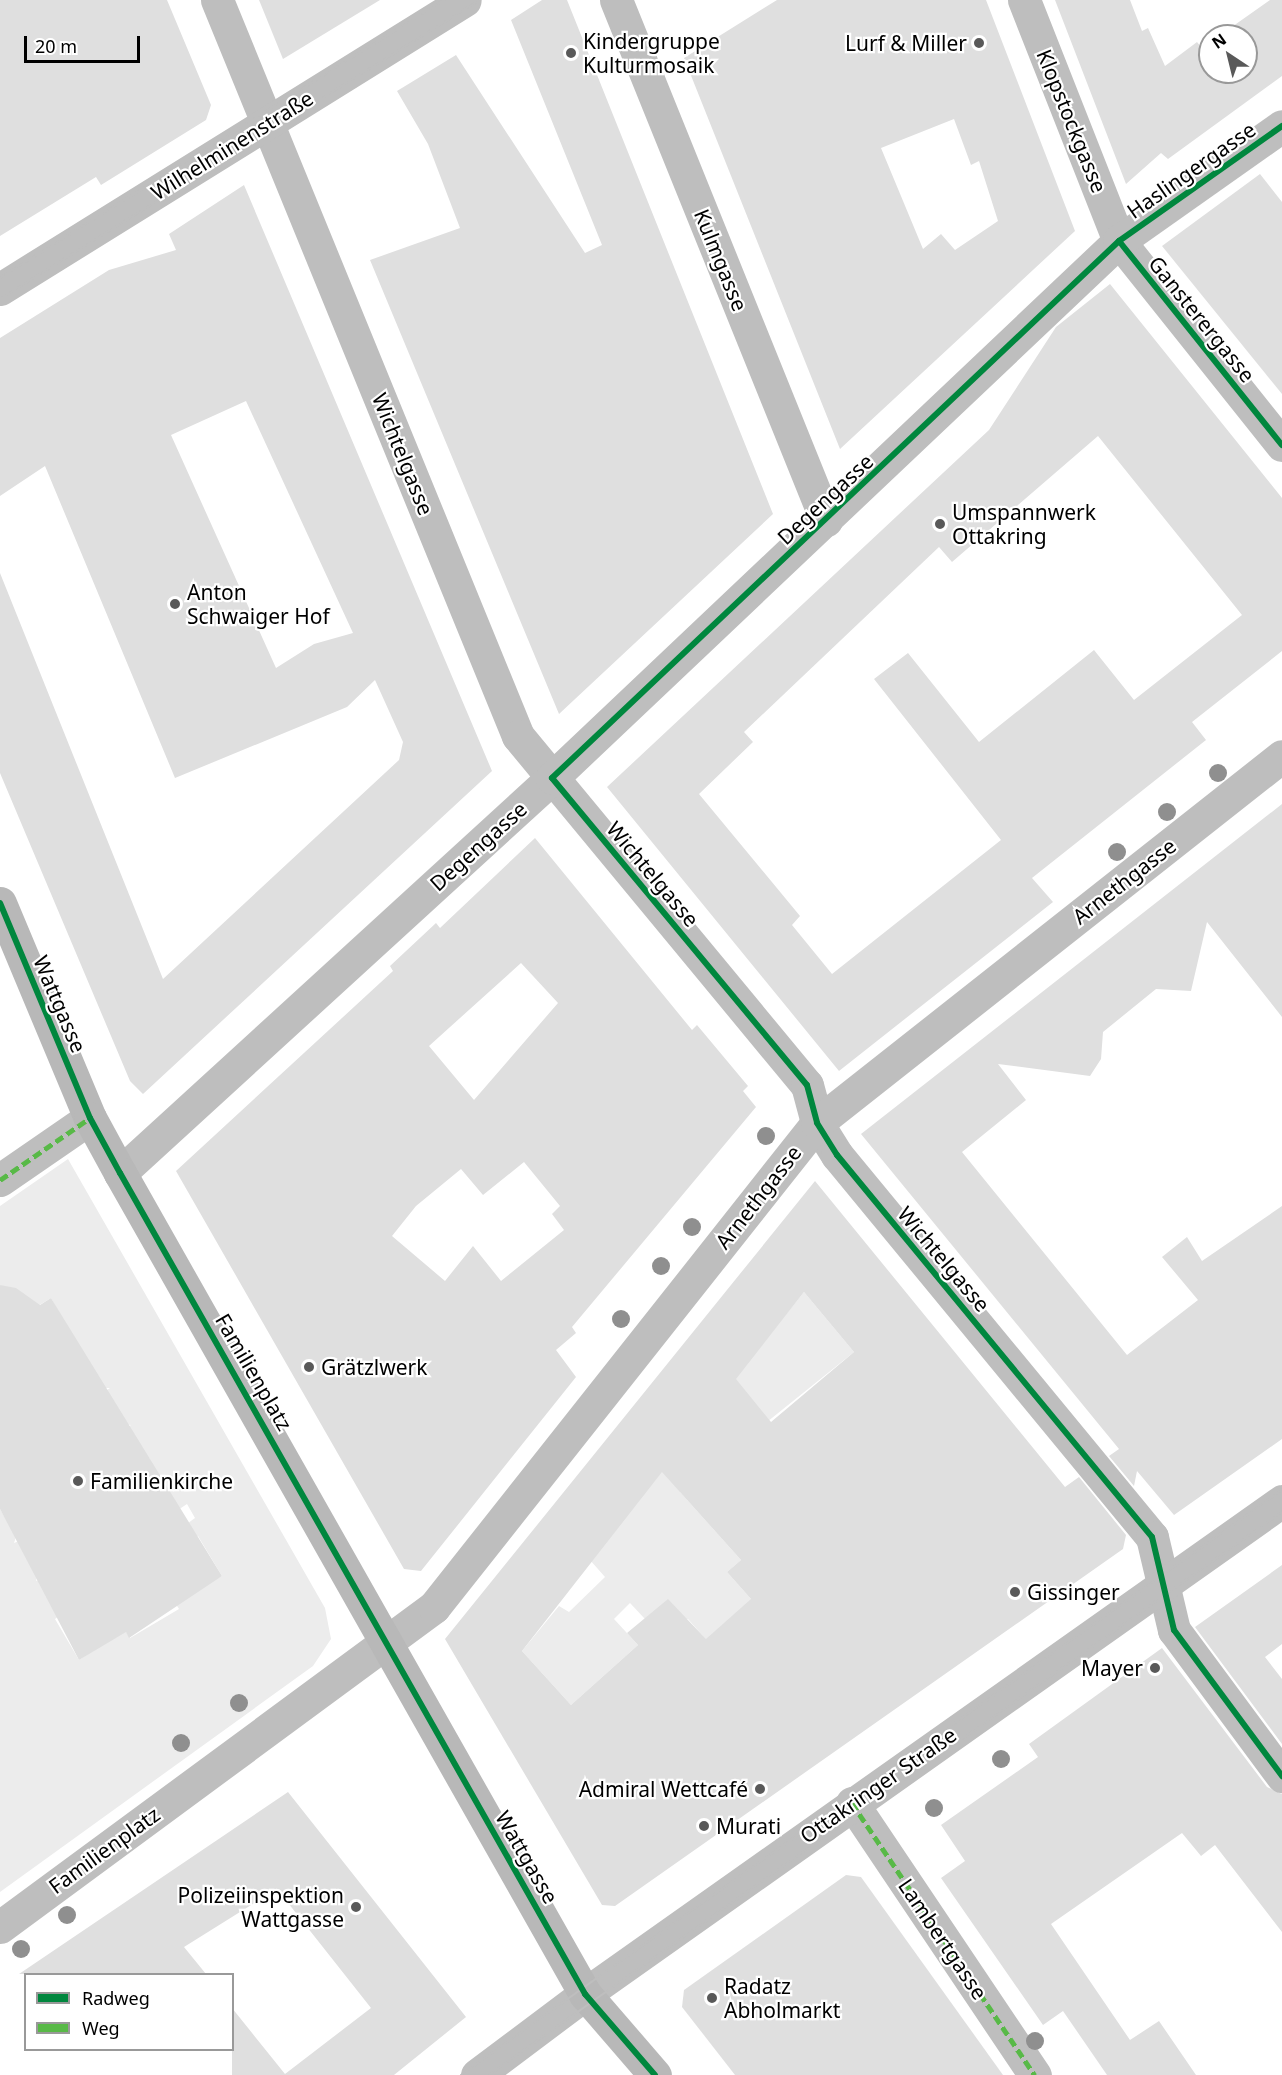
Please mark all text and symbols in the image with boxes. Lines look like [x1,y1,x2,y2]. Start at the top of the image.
scale bar [27,24,142,62]
north arrow [1198,24,1258,84]
place label: Kindergruppe Kulturmosaik [583,28,720,78]
text: N [1207,28,1230,54]
place label: Lurf & Miller [845,30,967,56]
text: 20 m [35,34,77,58]
marker: Lurf & Miller [972,36,986,50]
marker: Kindergruppe Kulturmosaik [564,46,578,60]
street label: Klopstockgasse [1032,46,1112,196]
street label: Wilhelminenstraße [146,85,318,205]
street label: Haslingergasse [1122,116,1260,224]
street label: Kulmgasse [689,205,753,315]
street label: Gansterergasse [1144,251,1260,387]
street label: Wichtelgasse [367,389,439,519]
street label: Degengasse [772,448,878,550]
place label: Umspannwerk Ottakring [952,499,1096,549]
marker: Umspannwerk Ottakring [933,517,947,531]
place label: Anton Schwaiger Hof [187,579,330,629]
marker: Anton Schwaiger Hof [168,597,182,611]
street label: Degengasse [424,796,532,896]
street label: Wichtelgasse [602,816,704,932]
street label: Arnethgasse [1067,833,1181,929]
street label: Wattgasse [28,952,92,1056]
street label: Arnethgasse [710,1140,806,1254]
street label: Wichtelgasse [893,1201,995,1317]
street label: Familienplatz [210,1309,298,1435]
place label: Grätzlwerk [321,1354,427,1380]
marker: Grätzlwerk [302,1360,316,1374]
place label: Familienkirche [90,1468,233,1494]
marker: Familienkirche [71,1474,85,1488]
place label: Gissinger [1027,1579,1120,1605]
marker: Gissinger [1008,1585,1022,1599]
place label: Mayer [1081,1655,1143,1681]
marker: Mayer [1148,1661,1162,1675]
street label: Ottakringer Straße [795,1722,961,1848]
place label: Admiral Wettcafé [579,1776,748,1802]
marker: Admiral Wettcafé [753,1782,767,1796]
street label: Familienplatz [44,1801,164,1899]
street label: Wattgasse [490,1806,564,1908]
place label: Murati [716,1813,781,1839]
marker: Murati [697,1819,711,1833]
street label: Lambertgasse [893,1874,993,2004]
place label: Polizeiinspektion Wattgasse [178,1882,344,1932]
marker: Polizeiinspektion Wattgasse [349,1900,363,1914]
legend [24,1973,234,2051]
place label: Radatz Abholmarkt [724,1973,840,2023]
text: Radweg [82,1986,150,2010]
marker: Radatz Abholmarkt [705,1991,719,2005]
text: Weg [82,2016,120,2040]

